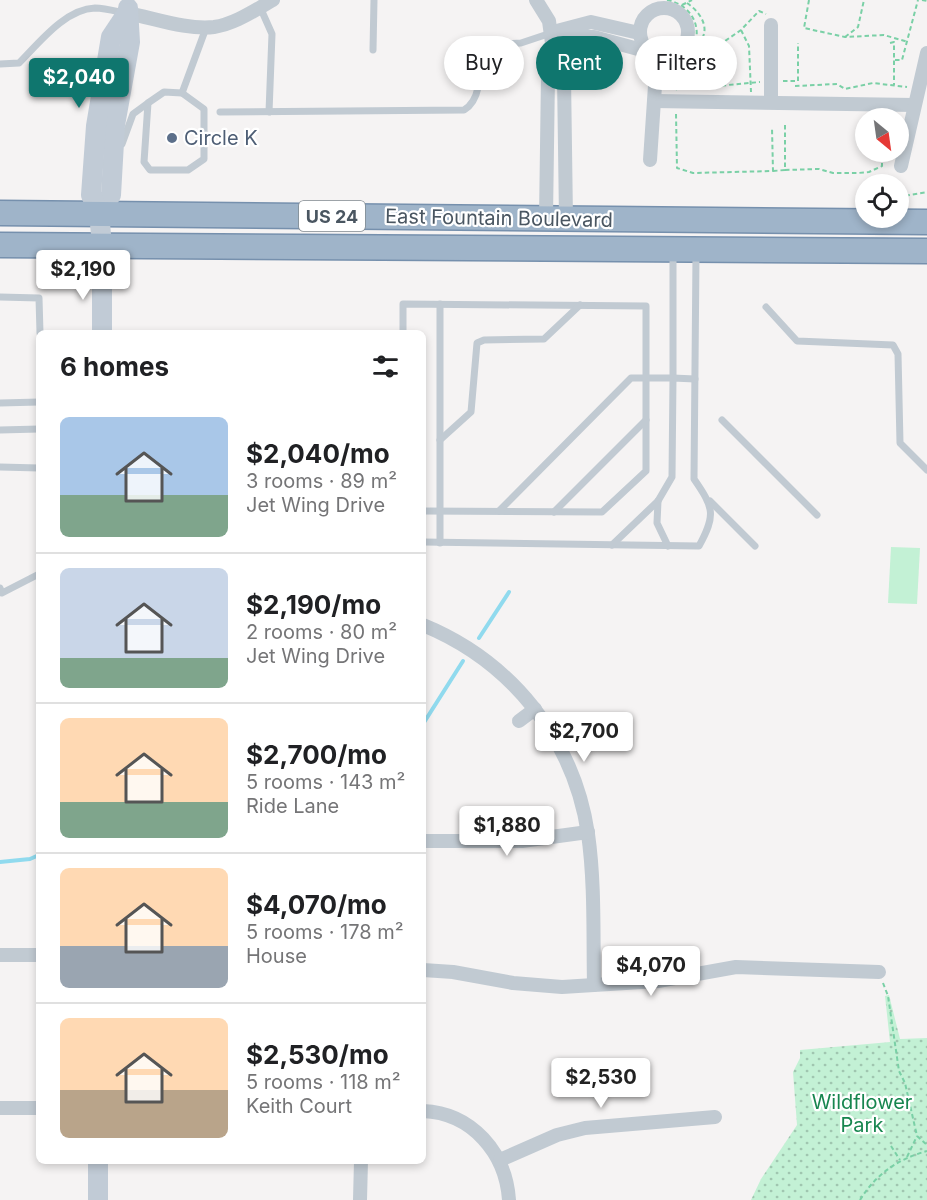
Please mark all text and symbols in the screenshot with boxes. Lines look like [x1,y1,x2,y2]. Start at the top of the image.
chip: Buy [444,36,524,90]
chip: Rent [536,36,623,90]
chip: Filters [635,36,737,90]
pin: $2,040 [30,58,128,109]
text: $2,040 [43,65,115,89]
north arrow [855,108,909,162]
map controls [855,108,909,228]
place label: Circle K [184,126,258,150]
marker: Circle K [165,131,179,145]
button: locate [855,174,909,228]
road number: US 24 [299,201,365,231]
street label: East Fountain Boulevard [385,204,613,232]
pin: $2,190 [34,250,132,301]
text: $2,190 [50,257,116,281]
icon: filters [369,350,402,383]
text: 6 homes [60,351,169,382]
text: $2,040/mo [246,438,390,469]
icon: home [108,441,180,513]
text: 3 rooms · 89 m² [246,469,397,493]
text: Jet Wing Drive [246,493,385,517]
text: $2,190/mo [246,589,381,620]
icon: home [108,592,180,664]
text: 2 rooms · 80 m² [246,620,397,644]
text: Jet Wing Drive [246,644,385,668]
pin: $2,700 [535,712,633,763]
text: $2,700 [549,719,619,743]
text: $2,700/mo [246,739,387,770]
icon: home [108,742,180,814]
text: 5 rooms · 143 m² [246,770,405,794]
text: Ride Lane [246,794,339,818]
pin: $1,880 [458,806,556,857]
text: $1,880 [473,813,541,837]
text: $4,070/mo [246,889,387,920]
icon: home [108,892,180,964]
text: 5 rooms · 178 m² [246,920,404,944]
text: House [246,944,307,968]
pin: $4,070 [602,946,700,997]
text: $4,070 [616,953,686,977]
text: $2,530/mo [246,1039,389,1070]
icon: home [108,1042,180,1114]
pin: $2,530 [552,1058,650,1109]
text: $2,530 [565,1065,637,1089]
text: 5 rooms · 118 m² [246,1070,401,1094]
park label: Wildflower Park [812,1090,913,1137]
text: Keith Court [246,1094,352,1118]

